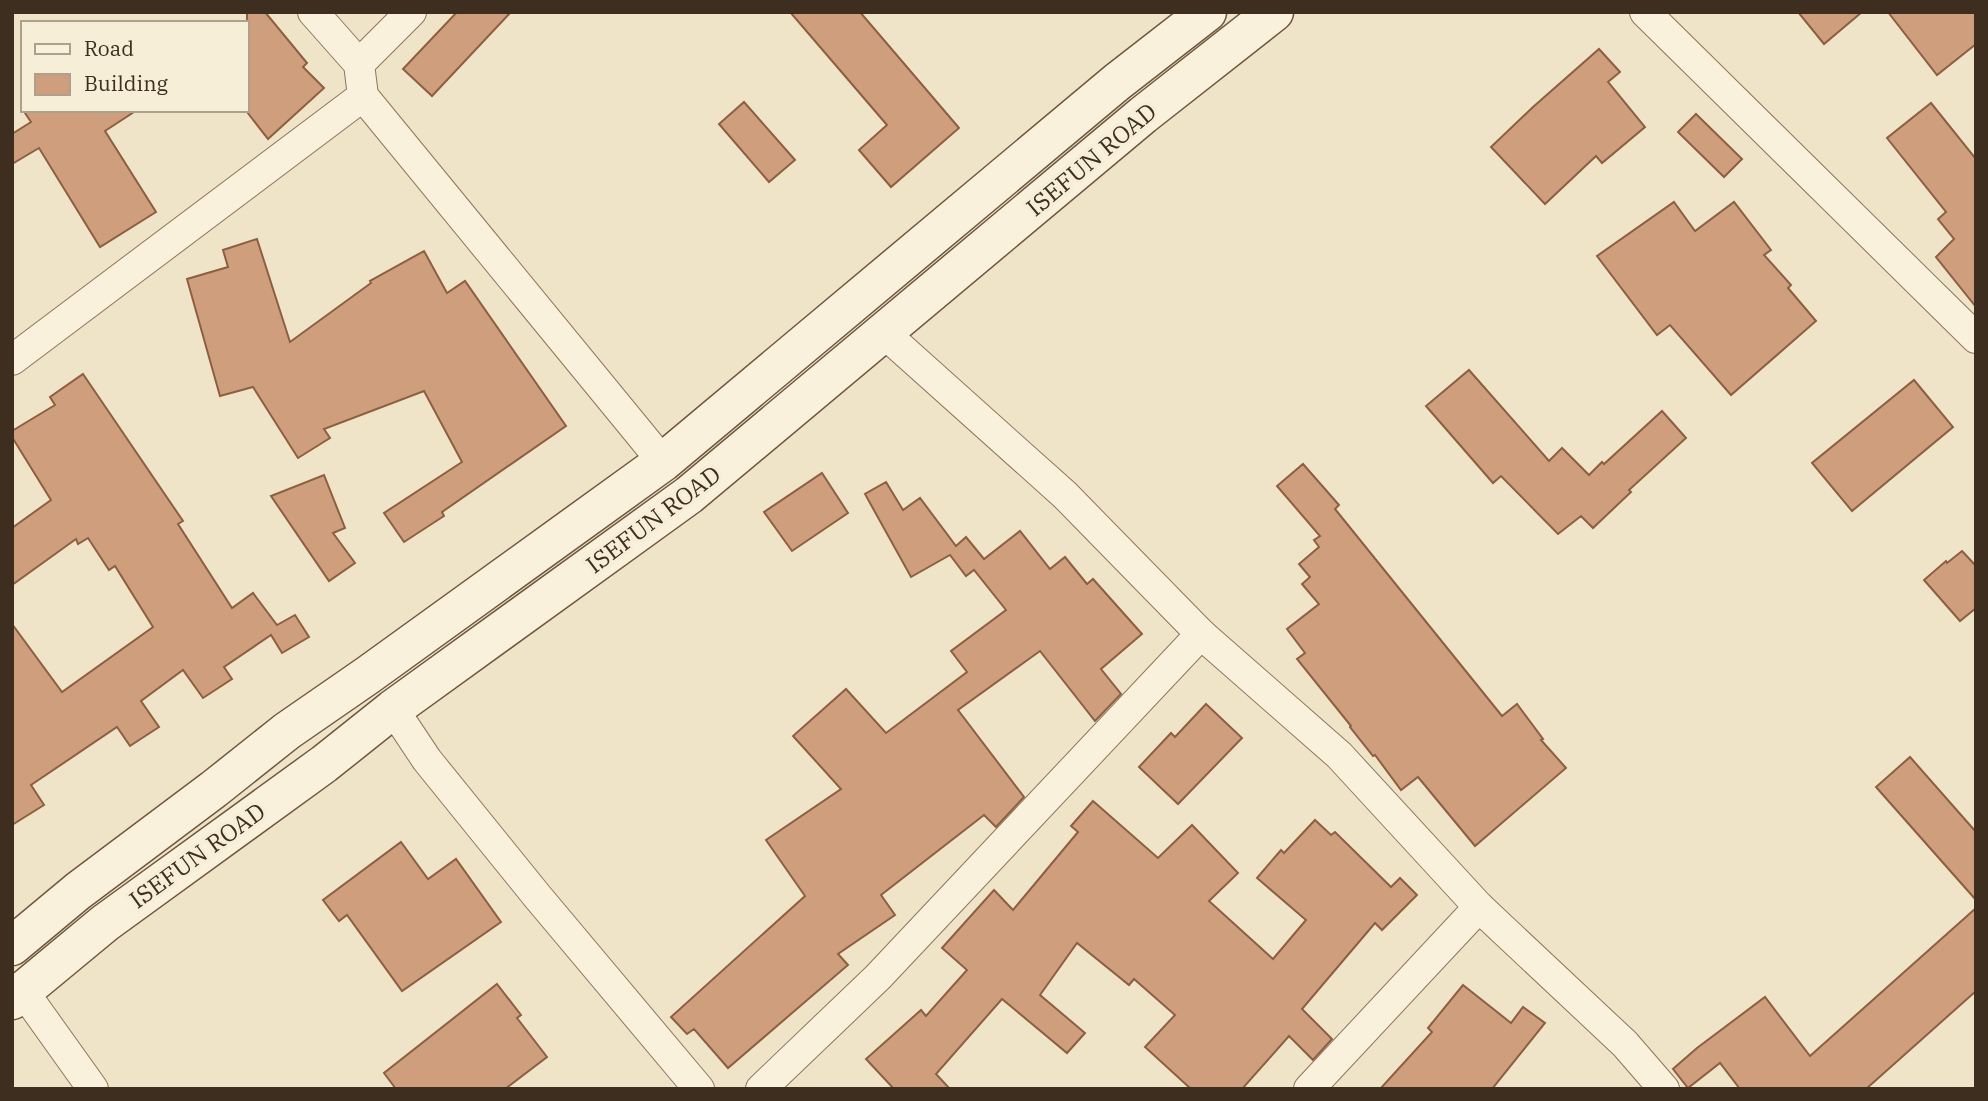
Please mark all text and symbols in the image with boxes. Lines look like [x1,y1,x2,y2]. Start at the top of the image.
legend [21,21,248,112]
text: Road [84,34,134,62]
text: Building [84,69,169,97]
street label: ISEFUN ROAD [1019,95,1163,223]
street label: ISEFUN ROAD [579,458,727,580]
street label: ISEFUN ROAD [123,795,271,915]

